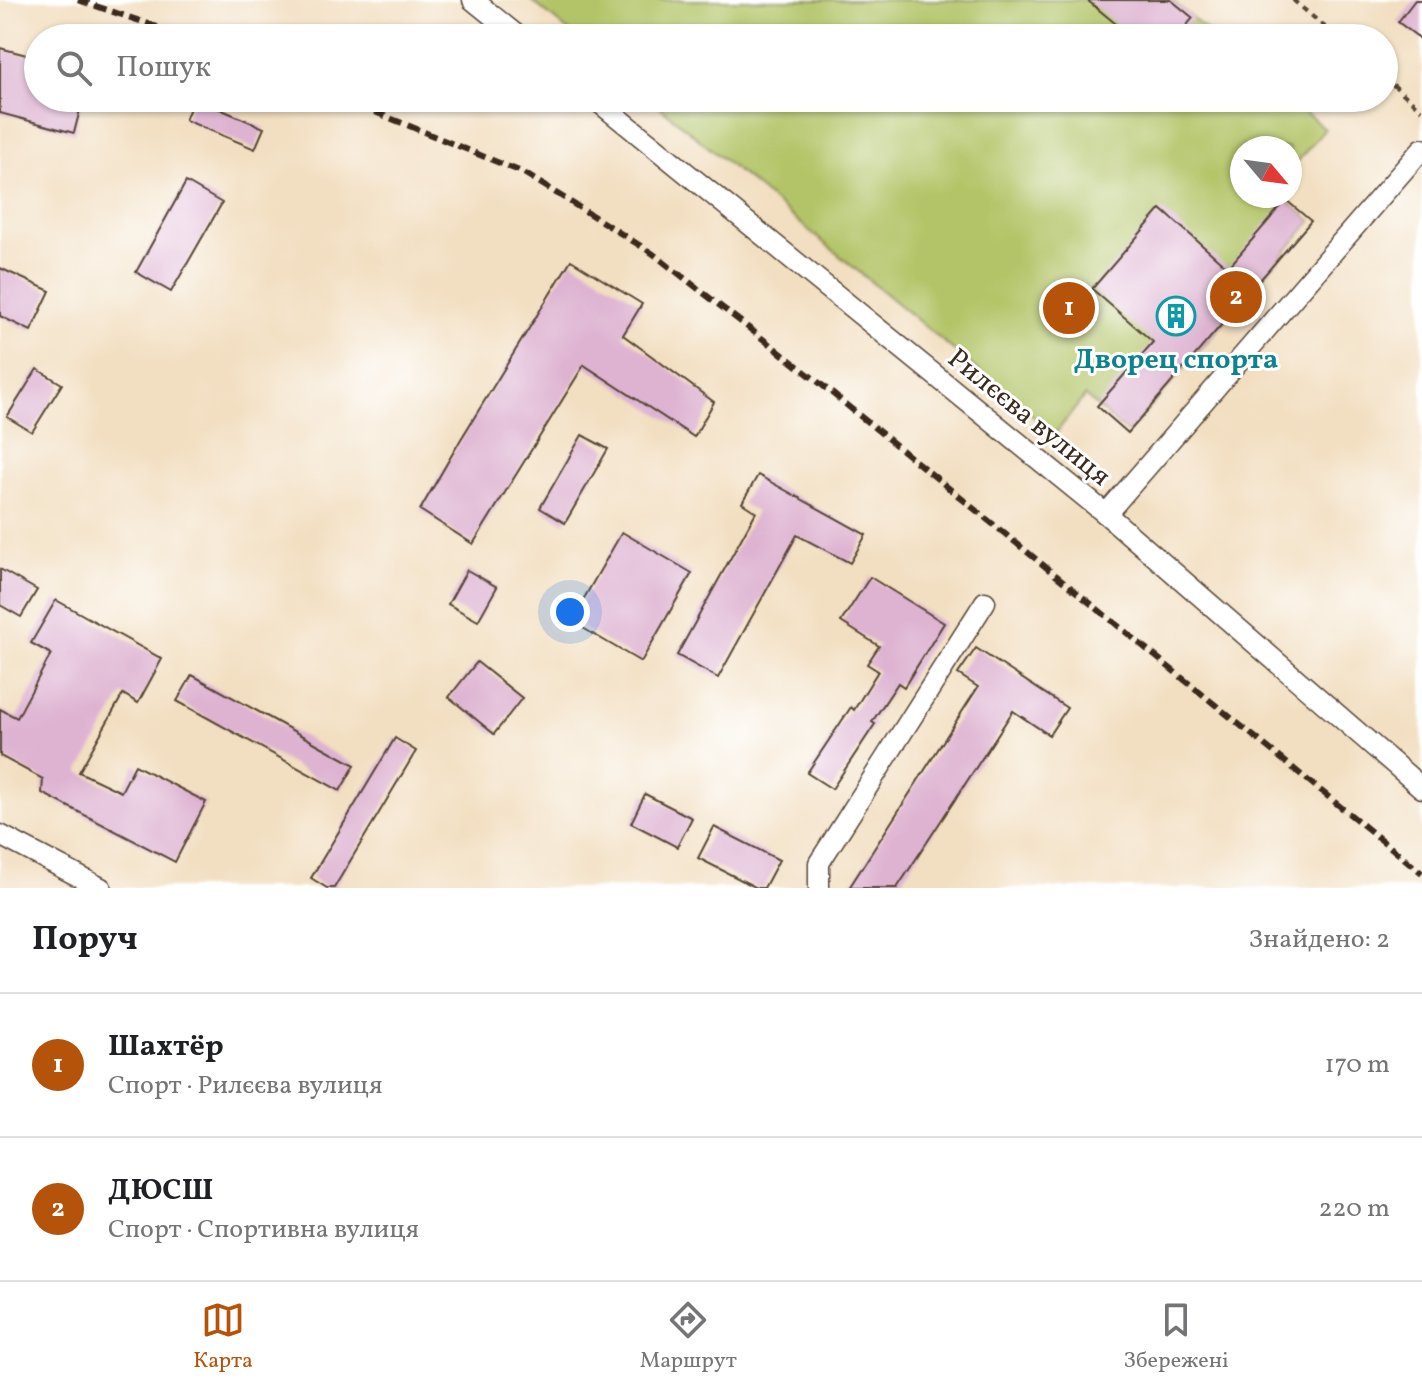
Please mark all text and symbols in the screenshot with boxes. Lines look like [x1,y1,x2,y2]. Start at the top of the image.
search box [24,24,1398,112]
icon: search [52,46,96,90]
text: Пошук [116,47,211,89]
north arrow [1230,136,1302,208]
pin: 2 [1210,267,1262,327]
pin: 1 [1043,278,1095,338]
building icon: Дворец спорта [1155,295,1197,337]
street label: Рилєєва вулиця [939,340,1118,496]
place label: Дворец спорта [1074,341,1278,380]
your location [550,592,590,632]
text: Поруч [32,917,138,964]
text: Знайдено: 2 [1249,922,1390,958]
text: Шахтёр [108,1026,224,1068]
text: 1 [53,1047,63,1083]
text: 170 m [1325,1047,1390,1083]
text: Спорт · Рилєєва вулиця [108,1068,383,1104]
text: ДЮСШ [108,1170,213,1212]
text: 2 [51,1191,65,1227]
text: 220 m [1318,1191,1390,1227]
text: Спорт · Спортивна вулиця [108,1212,419,1248]
tab: Карта [193,1298,253,1377]
tab: Маршрут [640,1298,737,1377]
tab: Збережені [1123,1298,1229,1377]

